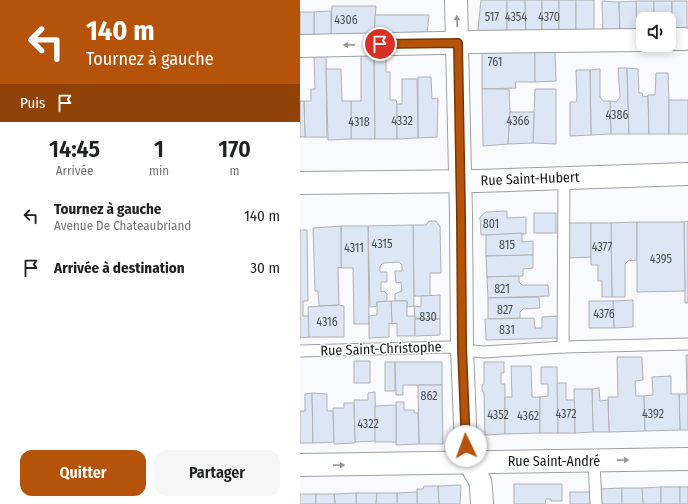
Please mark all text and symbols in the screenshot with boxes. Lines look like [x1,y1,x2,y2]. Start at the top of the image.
house number: 517 [485,10,499,24]
house number: 4354 [505,10,527,24]
house number: 4370 [538,10,560,24]
map controls [636,12,676,52]
button: sound [636,12,676,52]
house number: 4306 [334,13,358,27]
text: 140 m [86,14,155,47]
one-way arrow [454,14,460,27]
icon: left [20,16,72,68]
pin [363,27,397,61]
icon: arrive [369,33,391,55]
one-way arrow [342,42,355,48]
text: Tournez à gauche [86,48,214,70]
house number: 761 [488,55,502,69]
icon: arrive [54,92,76,114]
text: Puis [20,94,46,112]
house number: 4386 [605,108,629,122]
house number: 4332 [391,114,413,128]
house number: 4366 [507,114,530,128]
house number: 4318 [348,115,370,129]
text: 14:45 [49,135,100,163]
text: 1 [154,135,164,163]
text: 170 [218,135,251,163]
text: Arrivée [56,163,93,178]
text: min [149,163,169,178]
text: m [230,163,240,178]
street label: Rue Saint-Hubert [480,169,580,189]
text: Tournez à gauche [54,200,161,218]
icon: left [20,205,42,227]
text: 140 m [244,207,280,225]
house number: 801 [483,217,499,231]
text: Avenue De Chateaubriand [54,218,191,233]
house number: 4315 [372,237,393,251]
house number: 815 [499,238,515,252]
house number: 4377 [592,240,613,254]
house number: 4311 [344,241,364,255]
house number: 4395 [650,252,673,266]
icon: arrive [20,257,42,279]
text: Arrivée à destination [54,259,185,277]
text: 30 m [250,259,280,277]
house number: 821 [494,282,510,296]
house number: 827 [497,303,513,317]
house number: 4376 [593,307,615,321]
house number: 830 [419,310,437,324]
house number: 4316 [316,315,338,329]
house number: 831 [499,323,515,337]
street label: Rue Saint-Christophe [320,338,442,360]
house number: 862 [420,389,438,403]
house number: 4372 [555,407,577,421]
house number: 4392 [642,407,664,421]
house number: 4352 [487,408,509,422]
house number: 4362 [517,409,539,423]
house number: 4322 [357,417,379,431]
position arrow [445,425,487,467]
button: Quitter [20,450,146,496]
button: Partager [154,450,280,496]
street label: Rue Saint-André [508,453,600,470]
one-way arrow [617,457,629,464]
one-way arrow [333,461,345,468]

